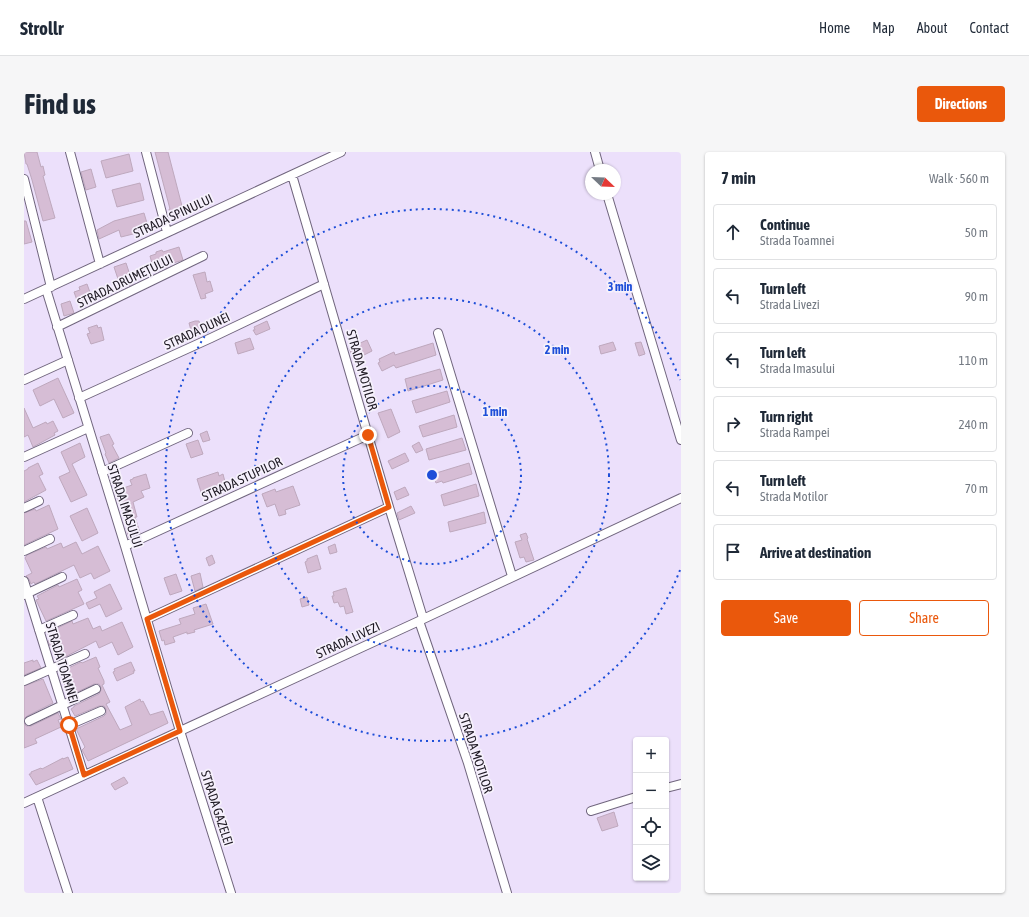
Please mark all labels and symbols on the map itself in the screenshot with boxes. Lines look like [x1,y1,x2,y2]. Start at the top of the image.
north arrow [585,164,621,200]
street label: STRADA SPINULUI [131,191,215,241]
street label: STRADA DRUMEȚULUI [75,251,175,311]
text: 3 min [608,280,632,294]
street label: STRADA DUNEI [162,309,232,353]
street label: STRADA MOTILOR [343,328,381,413]
text: 2 min [545,343,569,357]
text: 1 min [483,405,507,419]
route end [359,426,377,444]
street label: STRADA STUPILOR [199,454,285,504]
street label: STRADA IMASULUI [104,462,146,550]
centre of rings [425,468,439,482]
street label: STRADA LIVEZI [314,619,382,661]
street label: STRADA TOAMNEI [43,621,81,705]
street label: STRADA MOTILOR [456,711,496,795]
route start [60,716,78,734]
street label: STRADA GAZELEI [198,769,236,847]

